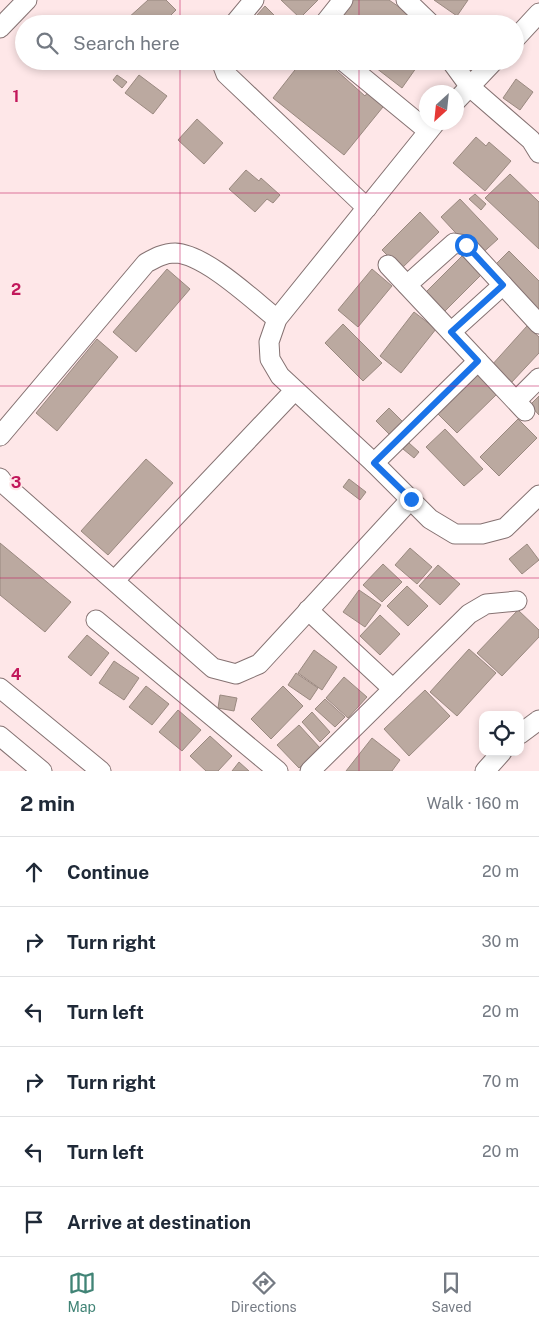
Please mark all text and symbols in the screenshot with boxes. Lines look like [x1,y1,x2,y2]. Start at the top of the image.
search box [15,15,524,70]
icon: search [33,29,61,57]
text: Search here [73,32,180,54]
north arrow [419,85,464,130]
text: 1 [13,87,19,106]
route start [455,234,478,257]
text: 2 [11,280,21,299]
text: 3 [11,473,21,492]
route end [400,488,423,511]
text: 4 [11,665,22,684]
map controls [479,711,524,756]
button: locate [479,711,524,756]
text: 2 min [20,791,75,816]
text: Walk · 160 m [427,794,519,813]
icon: ahead [20,858,48,886]
text: Continue [67,861,149,883]
text: 20 m [482,862,519,881]
icon: right [20,928,48,956]
text: Turn right [67,931,156,953]
text: 30 m [482,932,519,951]
icon: left [20,998,48,1026]
text: Turn left [67,1001,144,1023]
text: 20 m [482,1002,519,1021]
icon: right [20,1068,48,1096]
text: Turn right [67,1071,156,1093]
text: 70 m [482,1072,519,1091]
icon: left [20,1138,48,1166]
text: Turn left [67,1141,144,1163]
text: 20 m [482,1142,519,1161]
icon: arrive [20,1208,48,1236]
text: Arrive at destination [67,1211,251,1233]
tab: Map [67,1269,96,1315]
tab: Directions [231,1269,297,1315]
tab: Saved [431,1269,472,1315]

